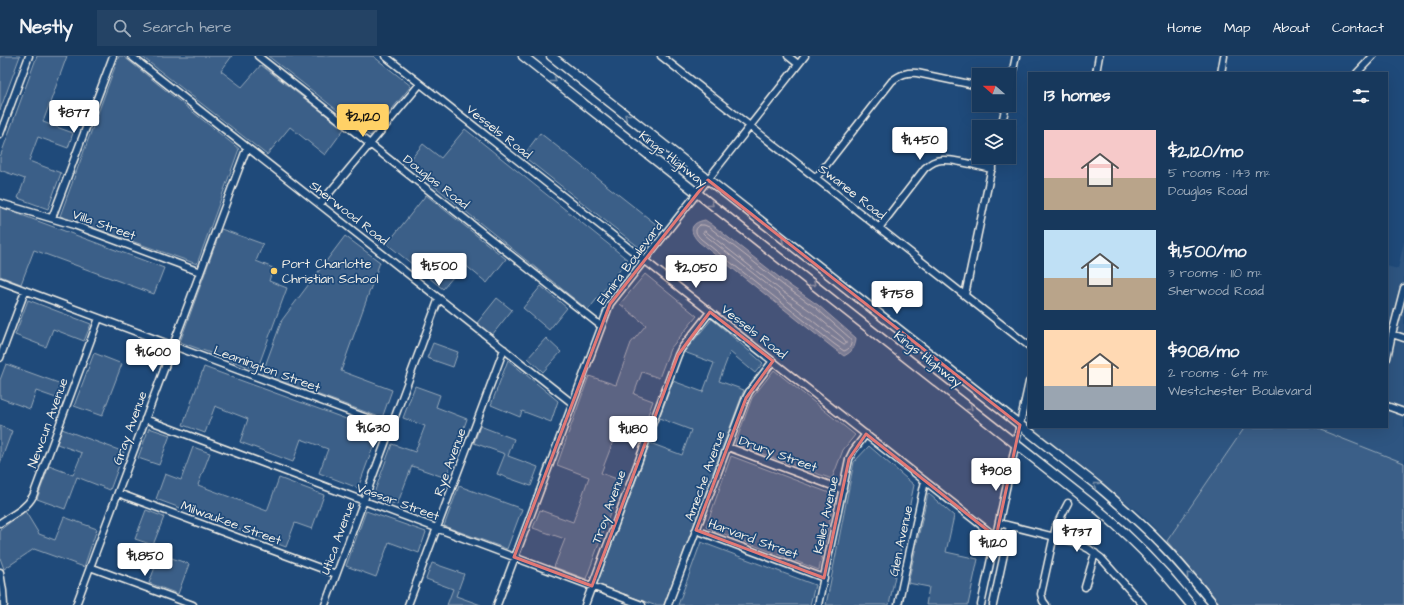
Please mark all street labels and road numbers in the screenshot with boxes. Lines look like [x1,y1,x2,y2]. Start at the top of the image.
street label: Vessels Road [462,101,536,164]
street label: Kings Highway [635,127,711,192]
street label: Douglas Road [399,150,473,214]
street label: Swanee Road [814,160,890,224]
street label: Sherwood Road [306,176,393,250]
street label: Villa Street [70,205,139,245]
street label: Elmira Boulevard [593,217,668,308]
street label: Vessels Road [717,301,791,364]
street label: Kings Highway [890,327,966,392]
street label: Leamington Street [211,341,324,398]
street label: Newcun Avenue [23,376,73,470]
street label: Gray Avenue [108,389,153,468]
street label: Rye Avenue [429,426,472,499]
street label: Ameche Avenue [680,428,730,524]
street label: Drury Street [736,432,820,478]
street label: Troy Avenue [587,468,632,547]
street label: Kellet Avenue [809,475,843,555]
street label: Vassar Street [354,479,443,526]
street label: Milwaukee Street [178,496,285,550]
street label: Utica Avenue [316,499,360,577]
street label: Glen Avenue [885,504,917,578]
street label: Harvard Street [706,514,801,564]

